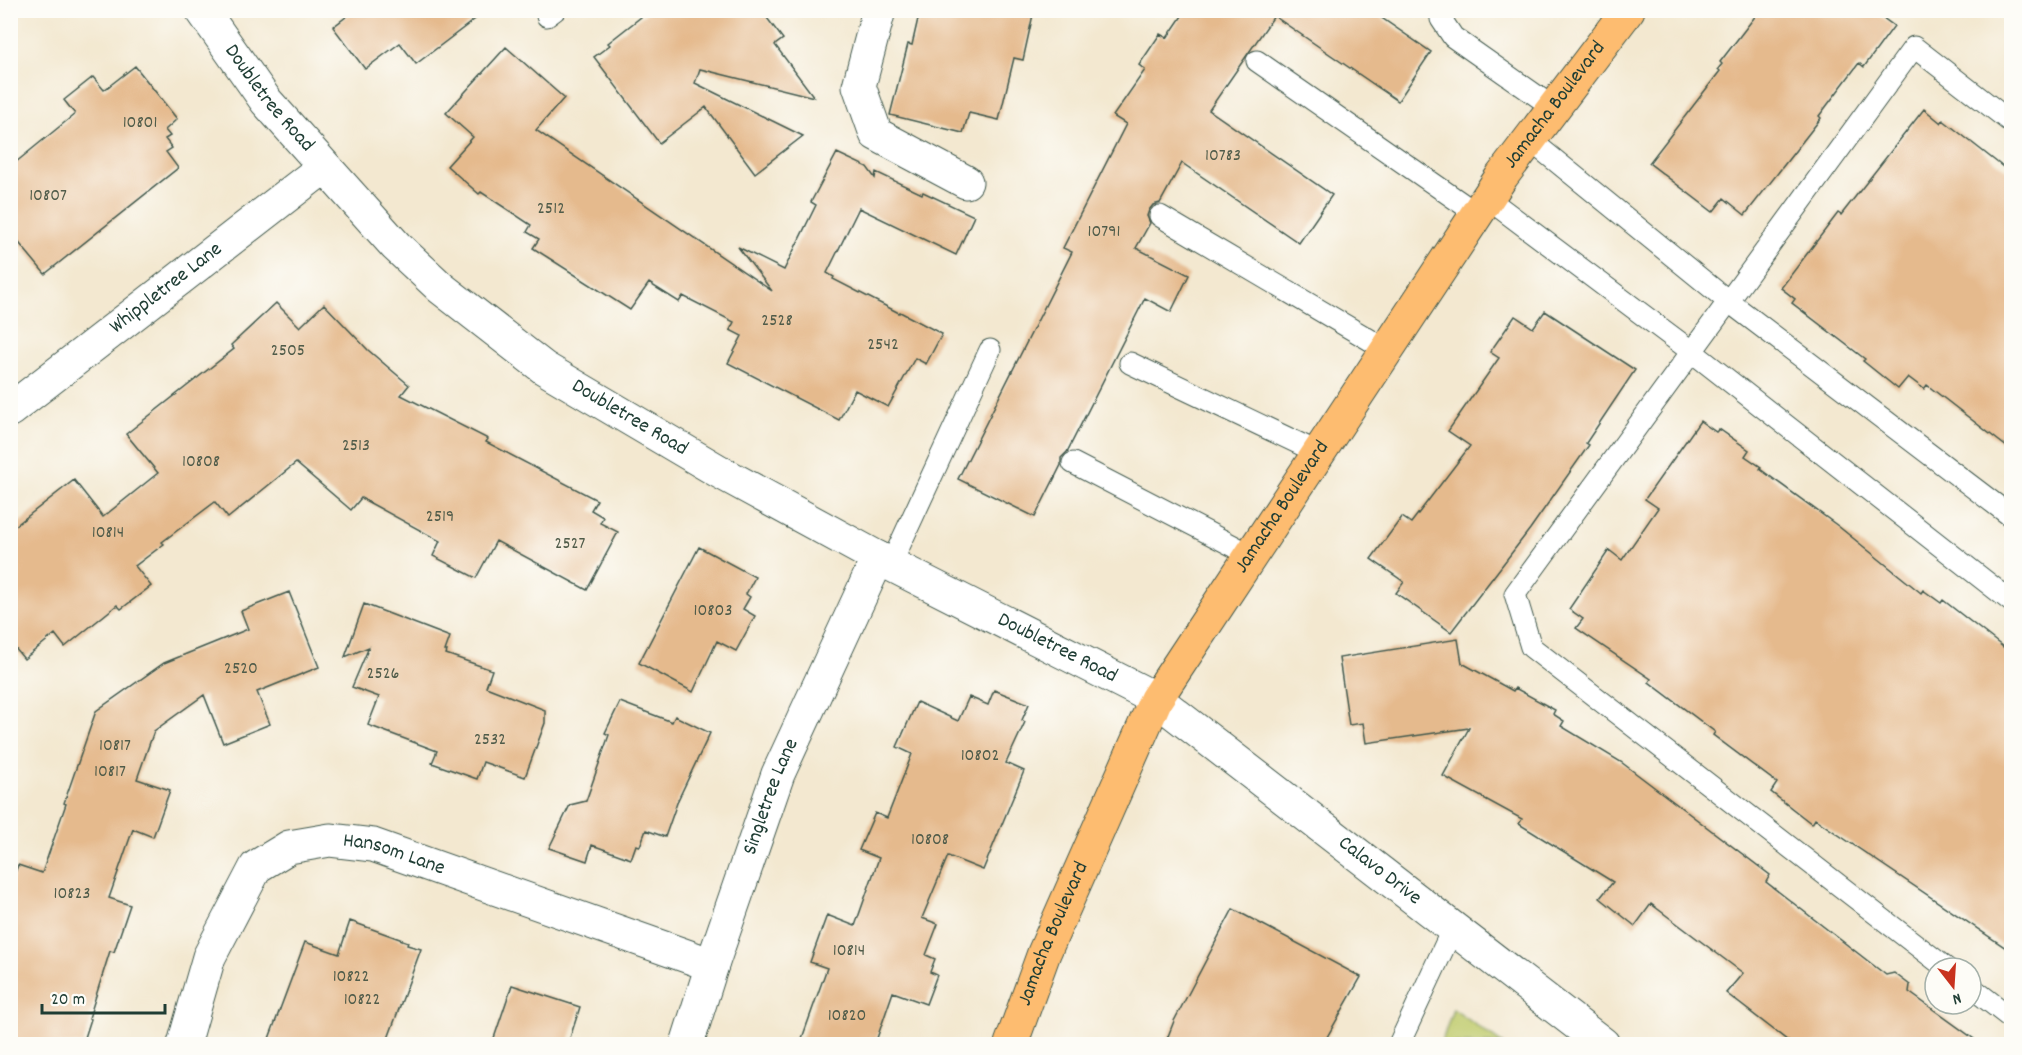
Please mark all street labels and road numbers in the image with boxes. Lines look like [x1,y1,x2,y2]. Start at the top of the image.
street label: Jamacha Boulevard [1497,35,1614,176]
street label: Doubletree Road [216,39,321,160]
street label: Whippletree Lane [104,236,229,342]
street label: Doubletree Road [565,372,693,465]
street label: Jamacha Boulevard [1228,435,1338,580]
street label: Doubletree Road [992,606,1122,692]
street label: Singletree Lane [736,734,807,859]
street label: Hansom Lane [341,827,449,884]
street label: Calavo Drive [1331,829,1427,913]
street label: Jamacha Boulevard [1011,857,1097,1010]

